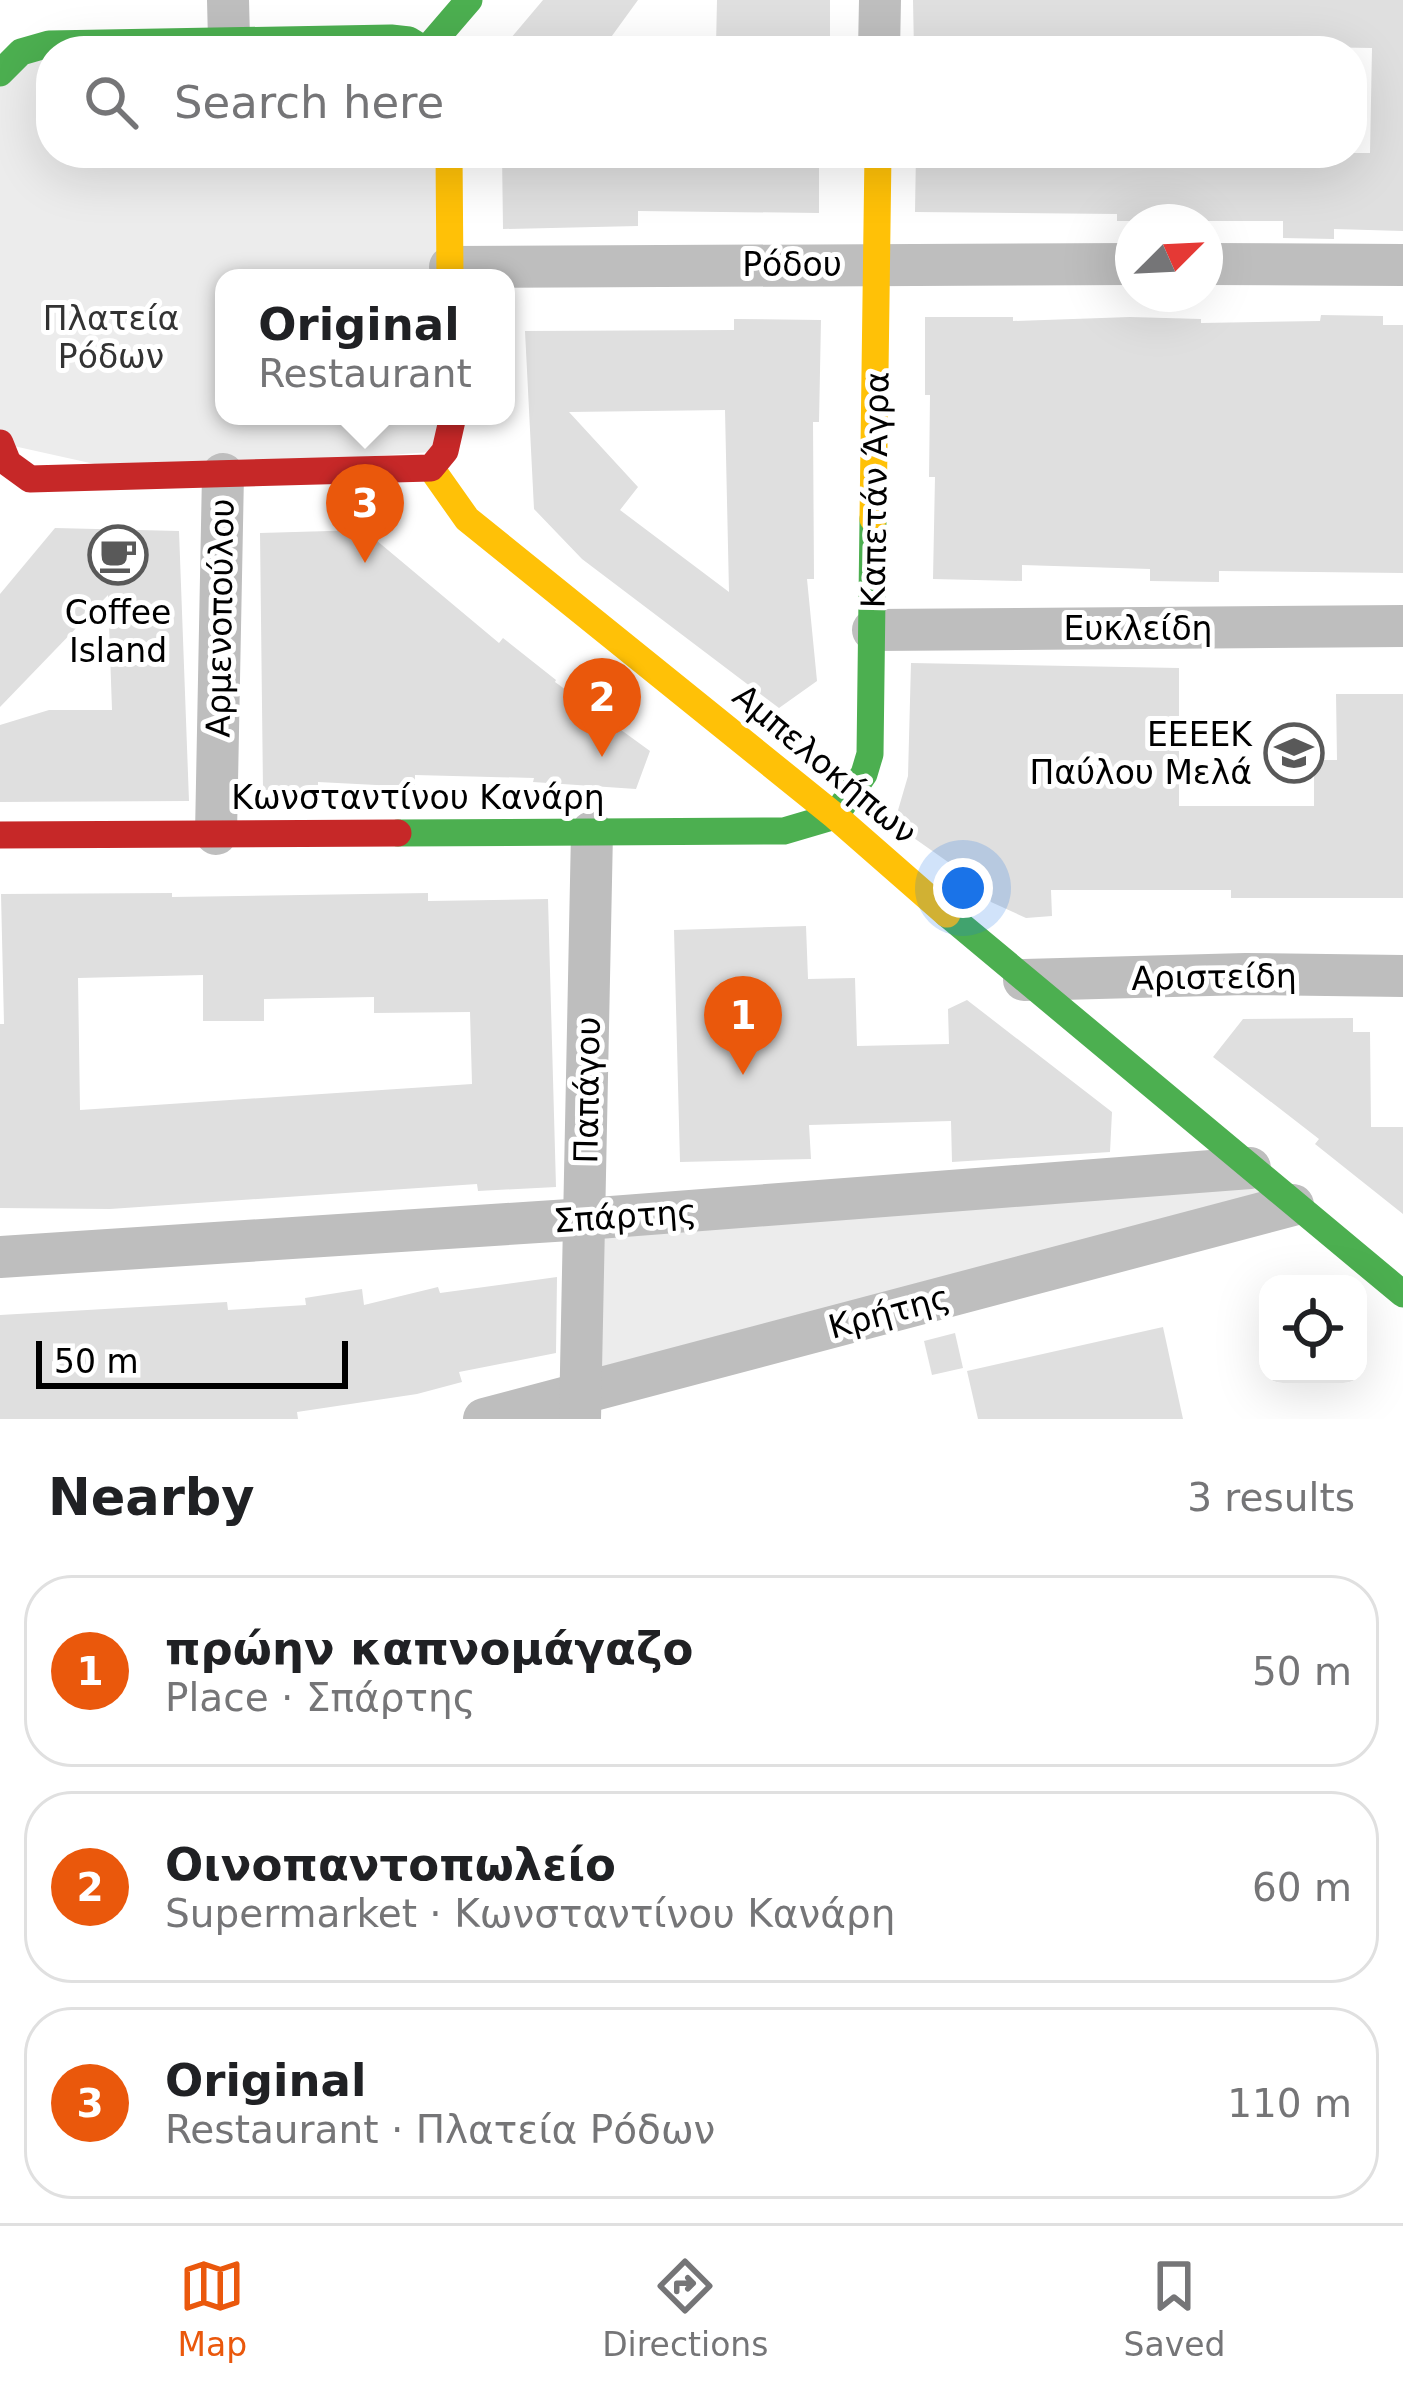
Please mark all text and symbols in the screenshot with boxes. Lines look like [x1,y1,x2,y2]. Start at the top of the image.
search box [36,36,1367,168]
icon: search [78,69,144,135]
text: Search here [174,76,444,129]
north arrow [1115,204,1223,312]
street label: Ρόδου [742,245,842,284]
popup [215,269,515,425]
text: Original [258,298,460,351]
park label: Πλατεία Ρόδων [43,299,179,376]
text: Restaurant [258,351,472,396]
street label: Καπετάν Άγρα [853,371,897,609]
pin: 3 [326,464,404,563]
street label: Αρμενοπούλου [198,498,242,738]
cafe icon: Coffee Island [87,524,149,586]
place label: Coffee Island [65,593,171,670]
street label: Ευκλείδη [1063,609,1213,648]
pin: 2 [563,658,641,757]
street label: Αμπελοκήπων [725,676,925,852]
place label: ΕΕΕΕΚ Παύλου Μελά [1029,715,1253,792]
school or university icon: ΕΕΕΕΚ Παύλου Μελά [1263,722,1325,784]
street label: Κωνσταντίνου Κανάρη [231,778,605,817]
your location [933,858,993,918]
street label: Αριστείδη [1131,956,1297,998]
pin: 1 [704,976,782,1075]
street label: Παπάγου [566,1016,608,1164]
street label: Σπάρτης [552,1192,698,1240]
map controls [1259,1275,1367,1383]
button: locate [1259,1275,1367,1383]
street label: Κρήτης [824,1277,954,1347]
scale bar [36,1335,348,1388]
text: 50 m [54,1342,139,1381]
text: Nearby [48,1468,255,1527]
text: 3 results [1187,1475,1355,1520]
text: πρώην καπνομάγαζο [165,1622,693,1675]
text: 1 [76,1649,104,1694]
text: 50 m [1252,1649,1352,1694]
text: Place · Σπάρτης [165,1675,476,1720]
text: Οινοπαντοπωλείο [165,1838,616,1891]
text: 2 [76,1865,104,1910]
text: 60 m [1252,1865,1352,1910]
text: Supermarket · Κωνσταντίνου Κανάρη [165,1891,895,1936]
text: Original [165,2054,366,2107]
text: 3 [76,2081,104,2126]
text: 110 m [1227,2081,1352,2126]
text: Restaurant · Πλατεία Ρόδων [165,2107,715,2152]
tab: Map [178,2253,247,2364]
tab: Directions [602,2253,768,2364]
tab: Saved [1124,2253,1225,2364]

